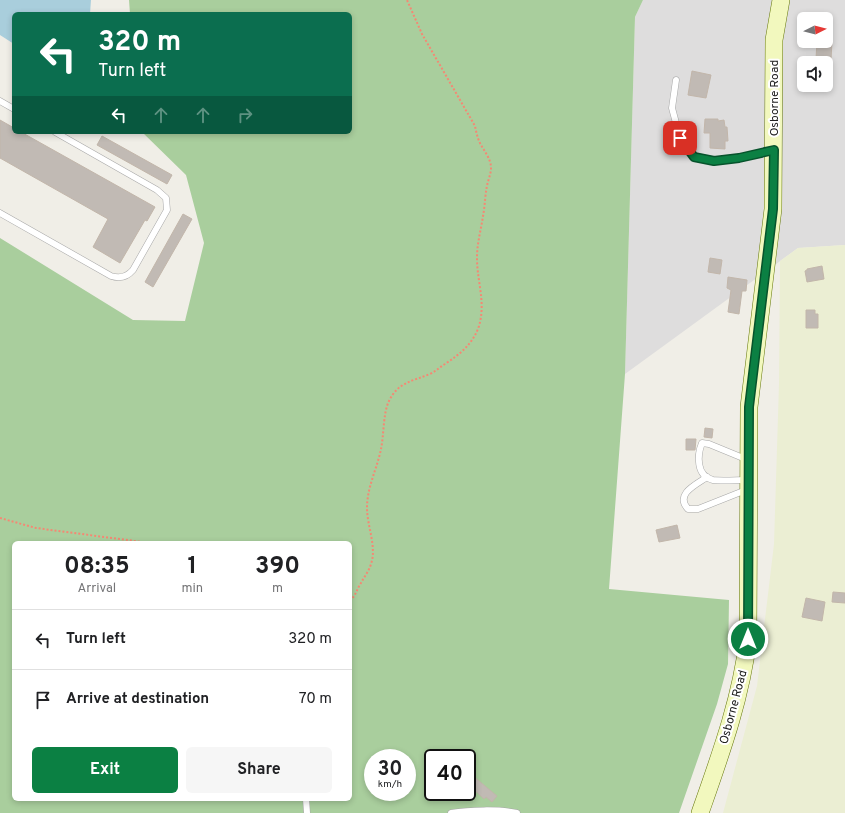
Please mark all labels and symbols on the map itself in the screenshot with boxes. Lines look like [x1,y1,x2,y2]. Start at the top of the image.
north arrow [797,12,833,48]
street label: Osborne Road [767,60,783,136]
pin [663,121,697,155]
position arrow [727,618,769,660]
street label: Osborne Road [716,668,752,746]
speed limit sign: 40 [424,749,476,801]

